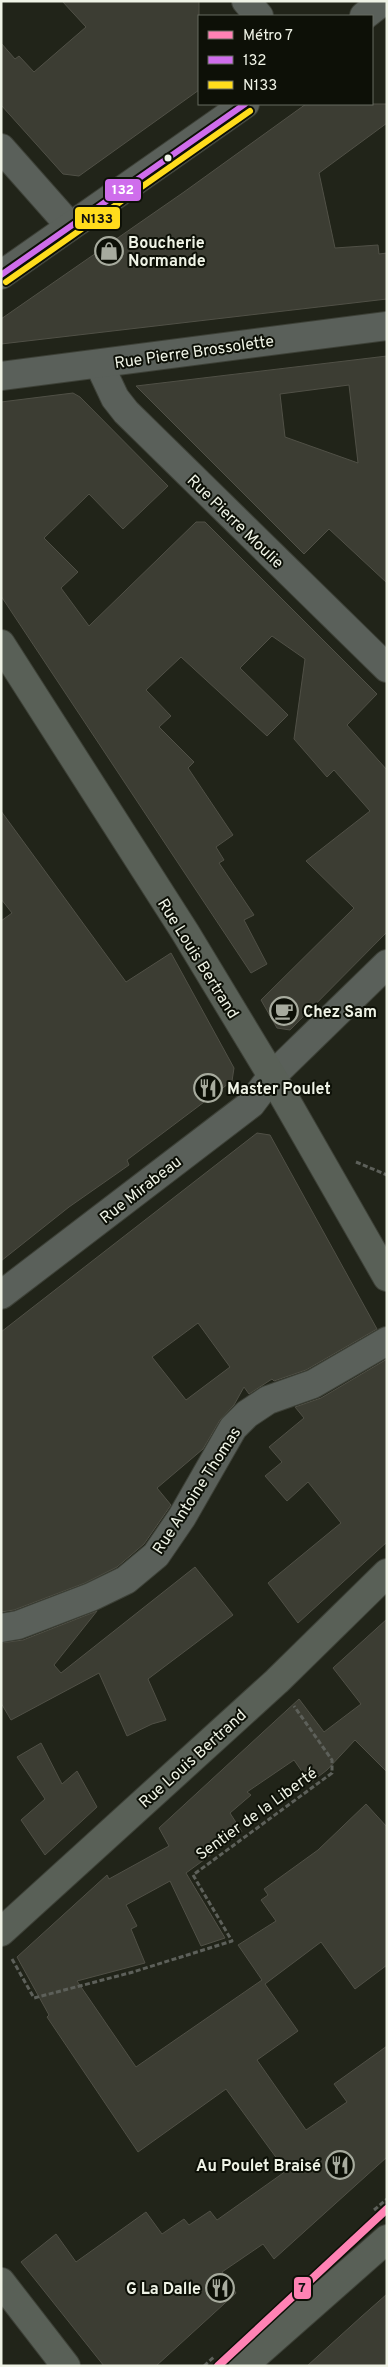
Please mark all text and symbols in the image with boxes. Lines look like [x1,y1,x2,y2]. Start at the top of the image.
legend [198,15,373,105]
text: Métro 7 [243,27,293,46]
text: 132 [243,52,267,71]
text: N133 [243,77,277,96]
unlabelled marker [163,153,173,163]
line badge: 132 [104,178,142,202]
text: 132 [112,182,134,199]
line badge: N133 [74,206,121,230]
text: N133 [81,211,113,228]
place label: Boucherie Normande [128,234,206,272]
shop icon: Boucherie Normande [94,236,124,266]
street label: Rue Pierre Brossolette [113,332,275,374]
street label: Rue Pierre Moulie [182,471,287,574]
street label: Rue Louis Bertrand [152,895,242,1023]
cafe icon: Chez Sam [269,996,299,1026]
place label: Chez Sam [303,1003,377,1023]
restaurant icon: Master Poulet [193,1073,223,1103]
place label: Master Poulet [227,1080,331,1100]
street label: Rue Mirabeau [96,1152,186,1229]
street label: Rue Antoine Thomas [149,1424,246,1558]
street label: Rue Louis Bertrand [135,1706,251,1813]
street label: Sentier de la Liberté [193,1764,322,1865]
restaurant icon: Au Poulet Braisé [325,2150,355,2180]
place label: Au Poulet Braisé [196,2157,321,2177]
restaurant icon: G La Dalle [205,2273,235,2303]
line badge: 7 [293,2276,312,2300]
place label: G La Dalle [126,2280,201,2300]
text: 7 [298,2280,306,2297]

